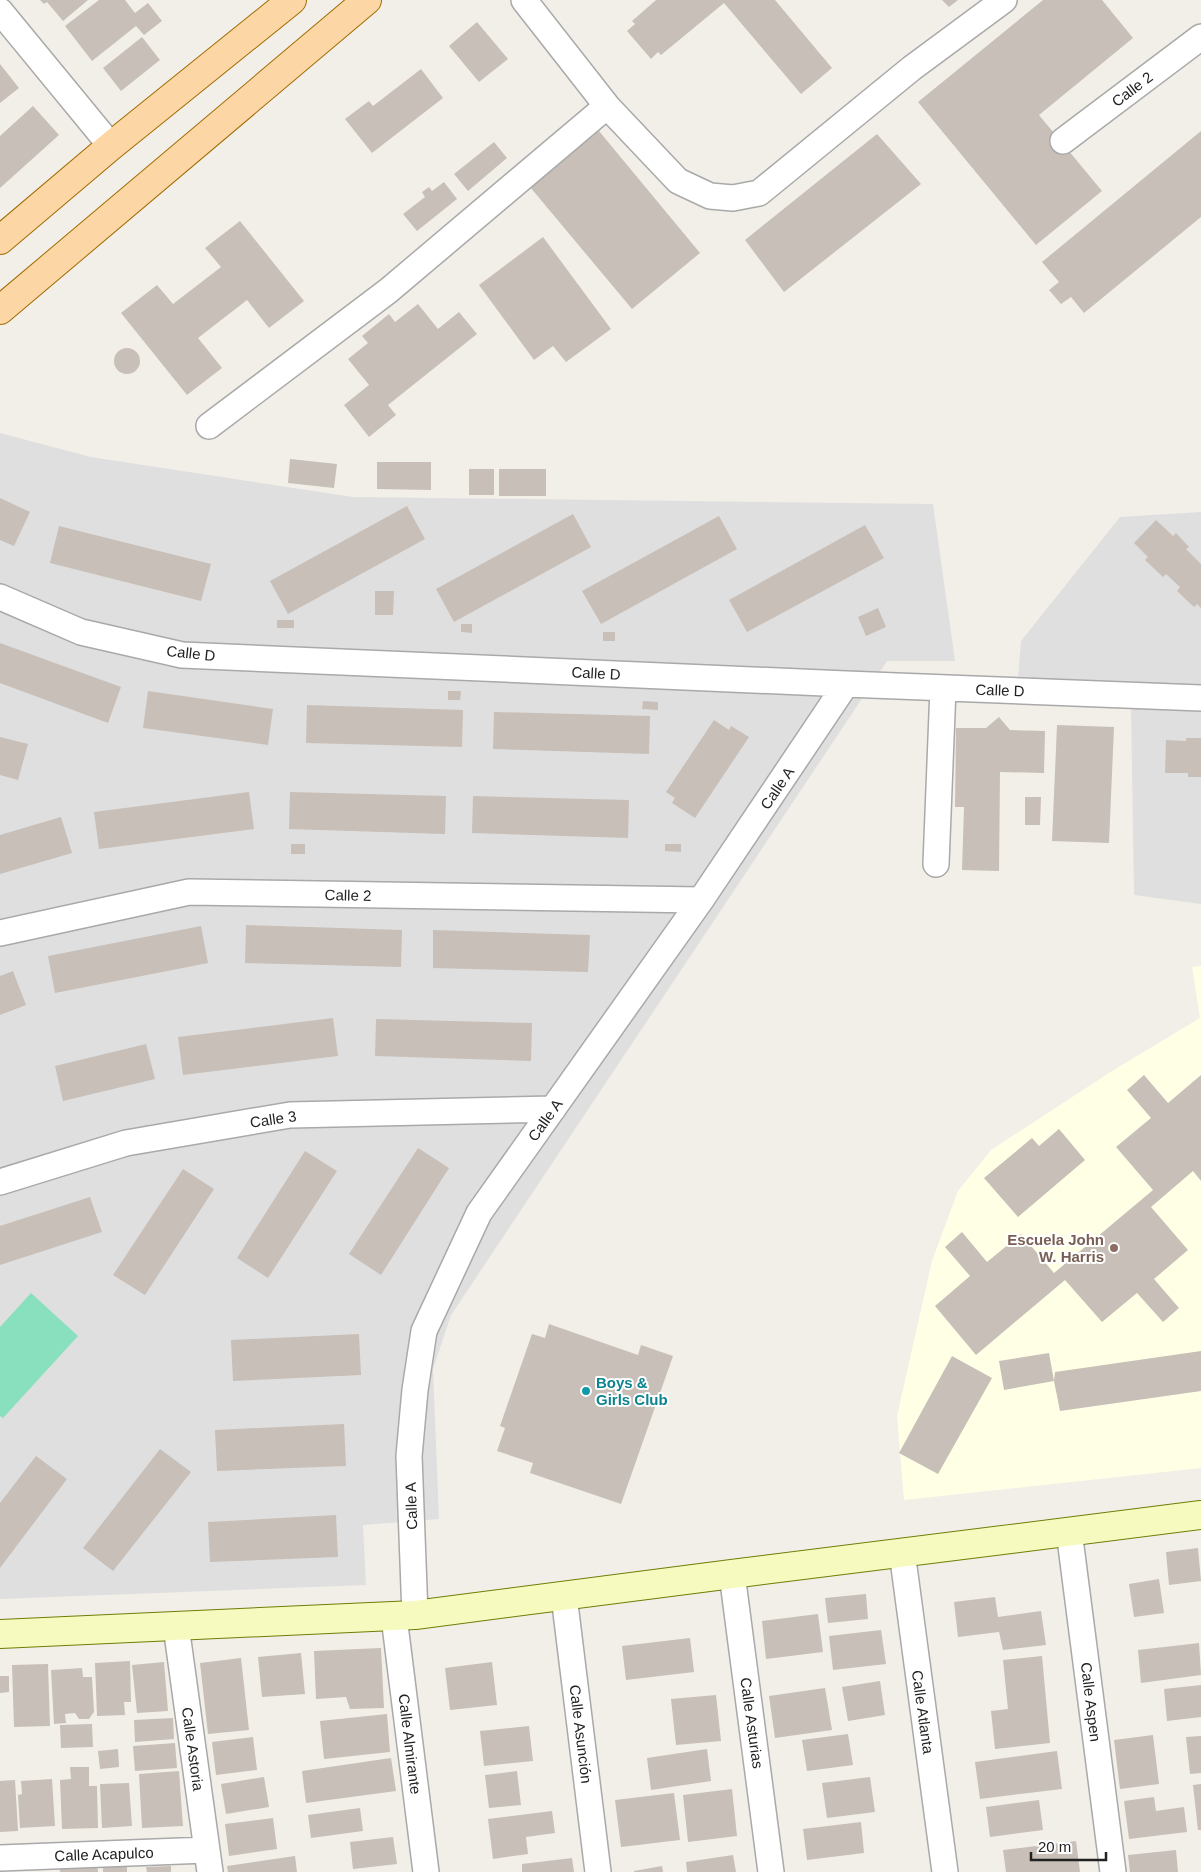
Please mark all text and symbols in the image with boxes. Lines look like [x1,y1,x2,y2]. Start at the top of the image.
street label: Calle 2 [1108,68,1156,110]
street label: Calle D [166,642,217,664]
street label: Calle D [571,663,621,683]
street label: Calle D [975,681,1025,699]
street label: Calle A [757,764,797,812]
street label: Calle 2 [325,886,371,904]
street label: Calle A [524,1096,566,1144]
street label: Calle 3 [249,1107,297,1131]
place label: Escuela John W. Harris [1007,1231,1104,1265]
marker: Escuela John W. Harris [1108,1242,1120,1254]
place label: Boys & Girls Club [596,1374,668,1408]
marker: Boys & Girls Club [580,1385,592,1397]
street label: Calle A [402,1482,420,1530]
street label: Calle Aspen [1078,1661,1104,1743]
street label: Calle Atlanta [909,1669,937,1756]
street label: Calle Asturias [737,1676,767,1770]
street label: Calle Asunción [567,1684,595,1784]
street label: Calle Almirante [395,1693,425,1795]
street label: Calle Astoria [179,1706,207,1793]
scale bar [1031,1830,1106,1862]
text: 20 m [1038,1838,1071,1855]
street label: Calle Acapulco [54,1844,154,1864]

